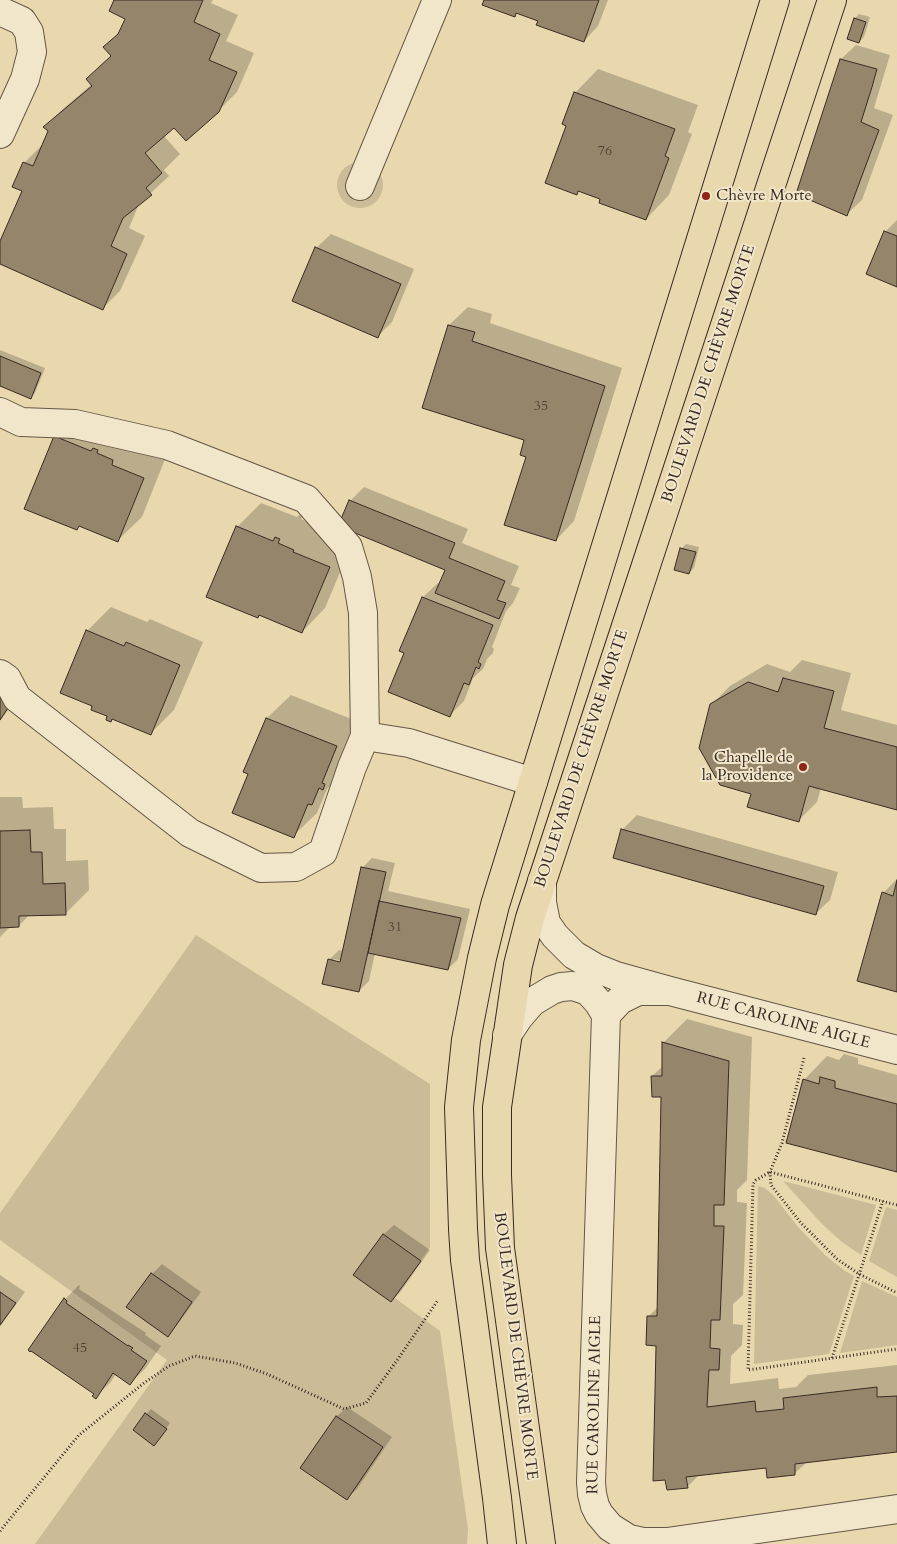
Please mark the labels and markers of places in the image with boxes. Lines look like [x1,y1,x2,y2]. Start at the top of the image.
place label: Chèvre Morte [716,186,812,206]
marker: Chèvre Morte [700,190,712,202]
place label: Chapelle de la Providence [702,748,793,786]
marker: Chapelle de la Providence [797,761,809,773]

